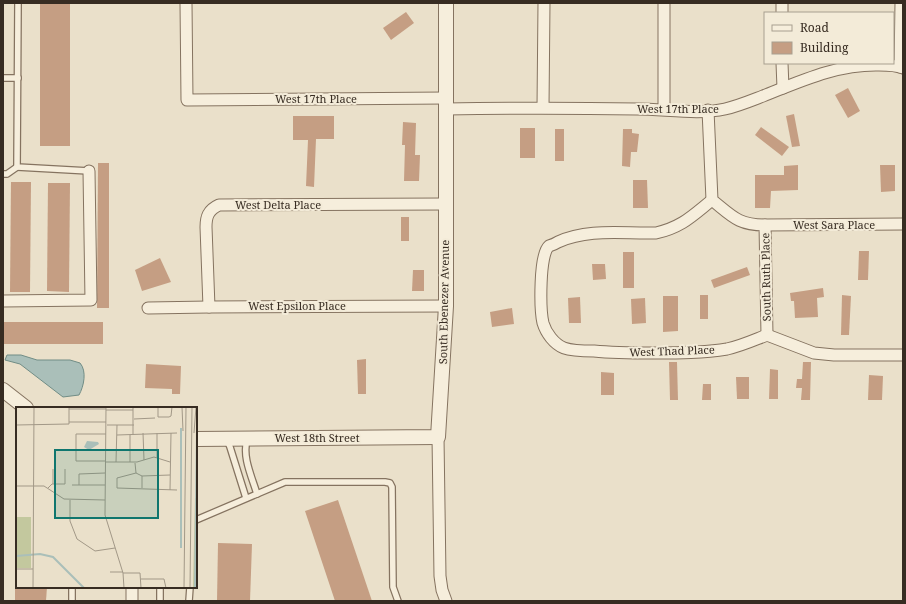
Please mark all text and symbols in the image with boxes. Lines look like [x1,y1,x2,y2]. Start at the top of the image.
legend [764,12,894,64]
text: Road [800,19,830,36]
text: Building [800,39,849,56]
street label: West 17th Place [275,91,357,106]
street label: West 17th Place [637,101,719,116]
street label: West Delta Place [235,197,321,212]
street label: West Sara Place [793,217,875,232]
street label: South Ruth Place [757,233,774,321]
street label: South Ebenezer Avenue [435,240,452,364]
street label: West Epsilon Place [248,298,346,313]
street label: West Thad Place [629,342,715,359]
inset map [16,407,197,588]
street label: West 18th Street [274,430,360,445]

